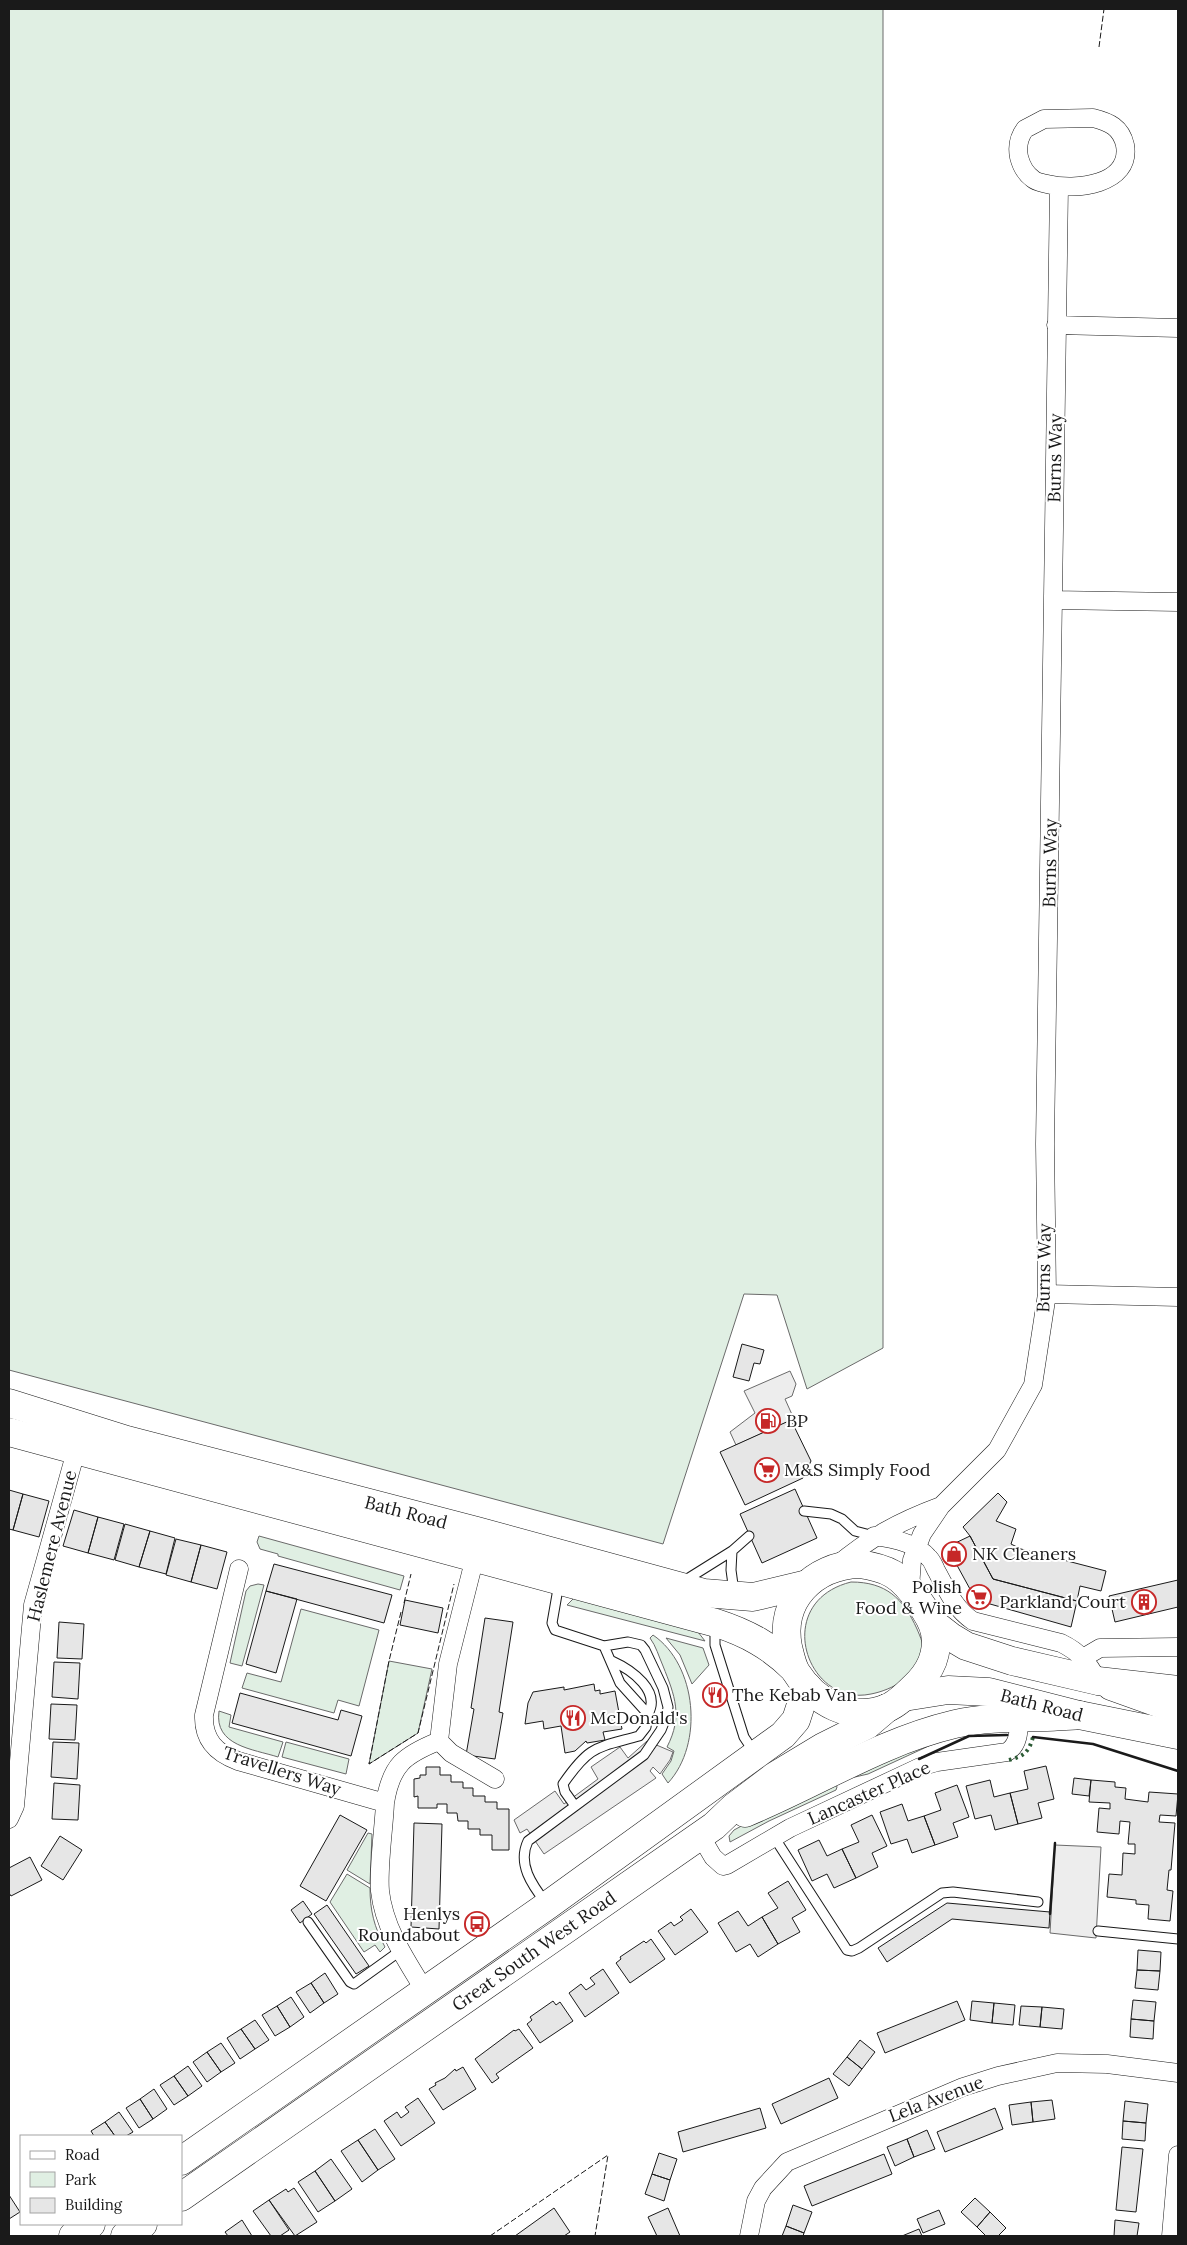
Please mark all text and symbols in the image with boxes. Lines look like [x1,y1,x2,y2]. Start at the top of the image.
street label: Burns Way [1042,413,1067,503]
street label: Burns Way [1037,818,1062,908]
street label: Burns Way [1031,1223,1056,1313]
fuel station icon: BP [755,1408,781,1434]
place label: BP [786,1409,808,1432]
supermarket icon: M&S Simply Food [754,1457,780,1483]
place label: M&S Simply Food [784,1458,931,1481]
street label: Haslemere Avenue [22,1468,82,1624]
street label: Bath Road [362,1490,450,1534]
shop icon: NK Cleaners [941,1541,967,1567]
place label: NK Cleaners [972,1542,1076,1565]
place label: Polish Food & Wine [855,1575,962,1619]
supermarket icon: Polish Food & Wine [966,1584,992,1610]
building icon: Parkland Court [1131,1589,1157,1615]
place label: Parkland Court [999,1590,1126,1613]
restaurant icon: The Kebab Van [702,1682,728,1708]
place label: The Kebab Van [732,1683,857,1706]
street label: Bath Road [998,1683,1086,1727]
restaurant icon: McDonald's [560,1705,586,1731]
place label: McDonald's [590,1706,688,1729]
street label: Travellers Way [220,1741,345,1801]
street label: Lancaster Place [804,1755,934,1830]
street label: Great South West Road [447,1886,620,2016]
place label: Henlys Roundabout [358,1902,460,1946]
bus stop icon: Henlys Roundabout [464,1911,490,1937]
street label: Lela Avenue [885,2070,987,2127]
legend [20,2135,182,2225]
text: Road [65,2145,100,2164]
text: Park [65,2170,96,2189]
text: Building [65,2195,123,2214]

